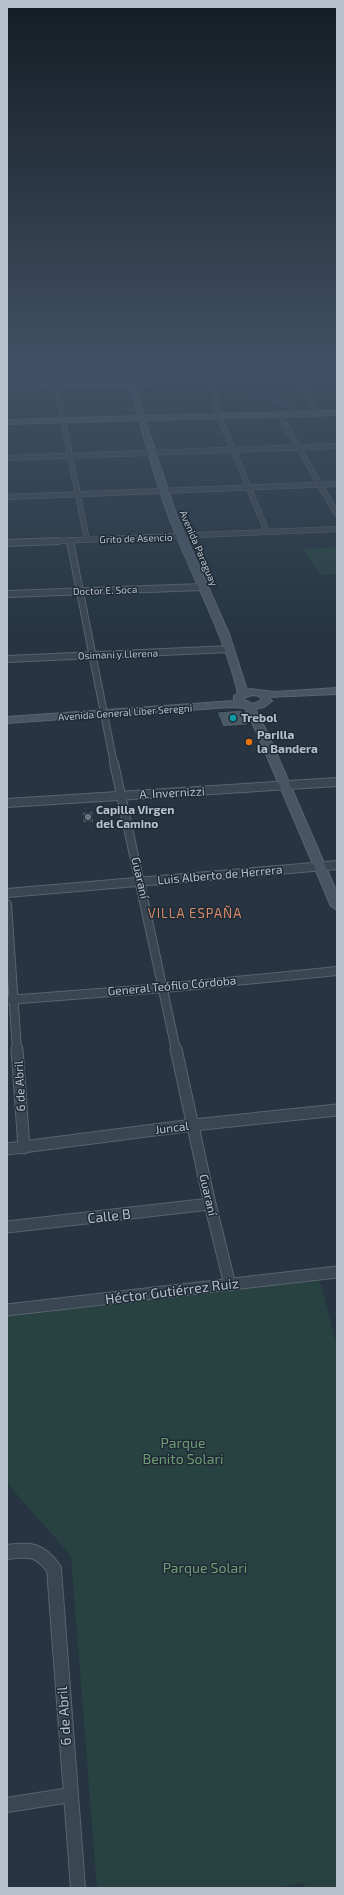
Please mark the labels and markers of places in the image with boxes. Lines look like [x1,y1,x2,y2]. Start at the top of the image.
place label: Trebol [241,710,277,724]
marker: Trebol [228,713,238,723]
place label: Parilla la Bandera [257,727,318,755]
marker: Parilla la Bandera [244,737,254,747]
place label: Capilla Virgen del Camino [96,802,174,830]
marker: Capilla Virgen del Camino [83,812,93,822]

